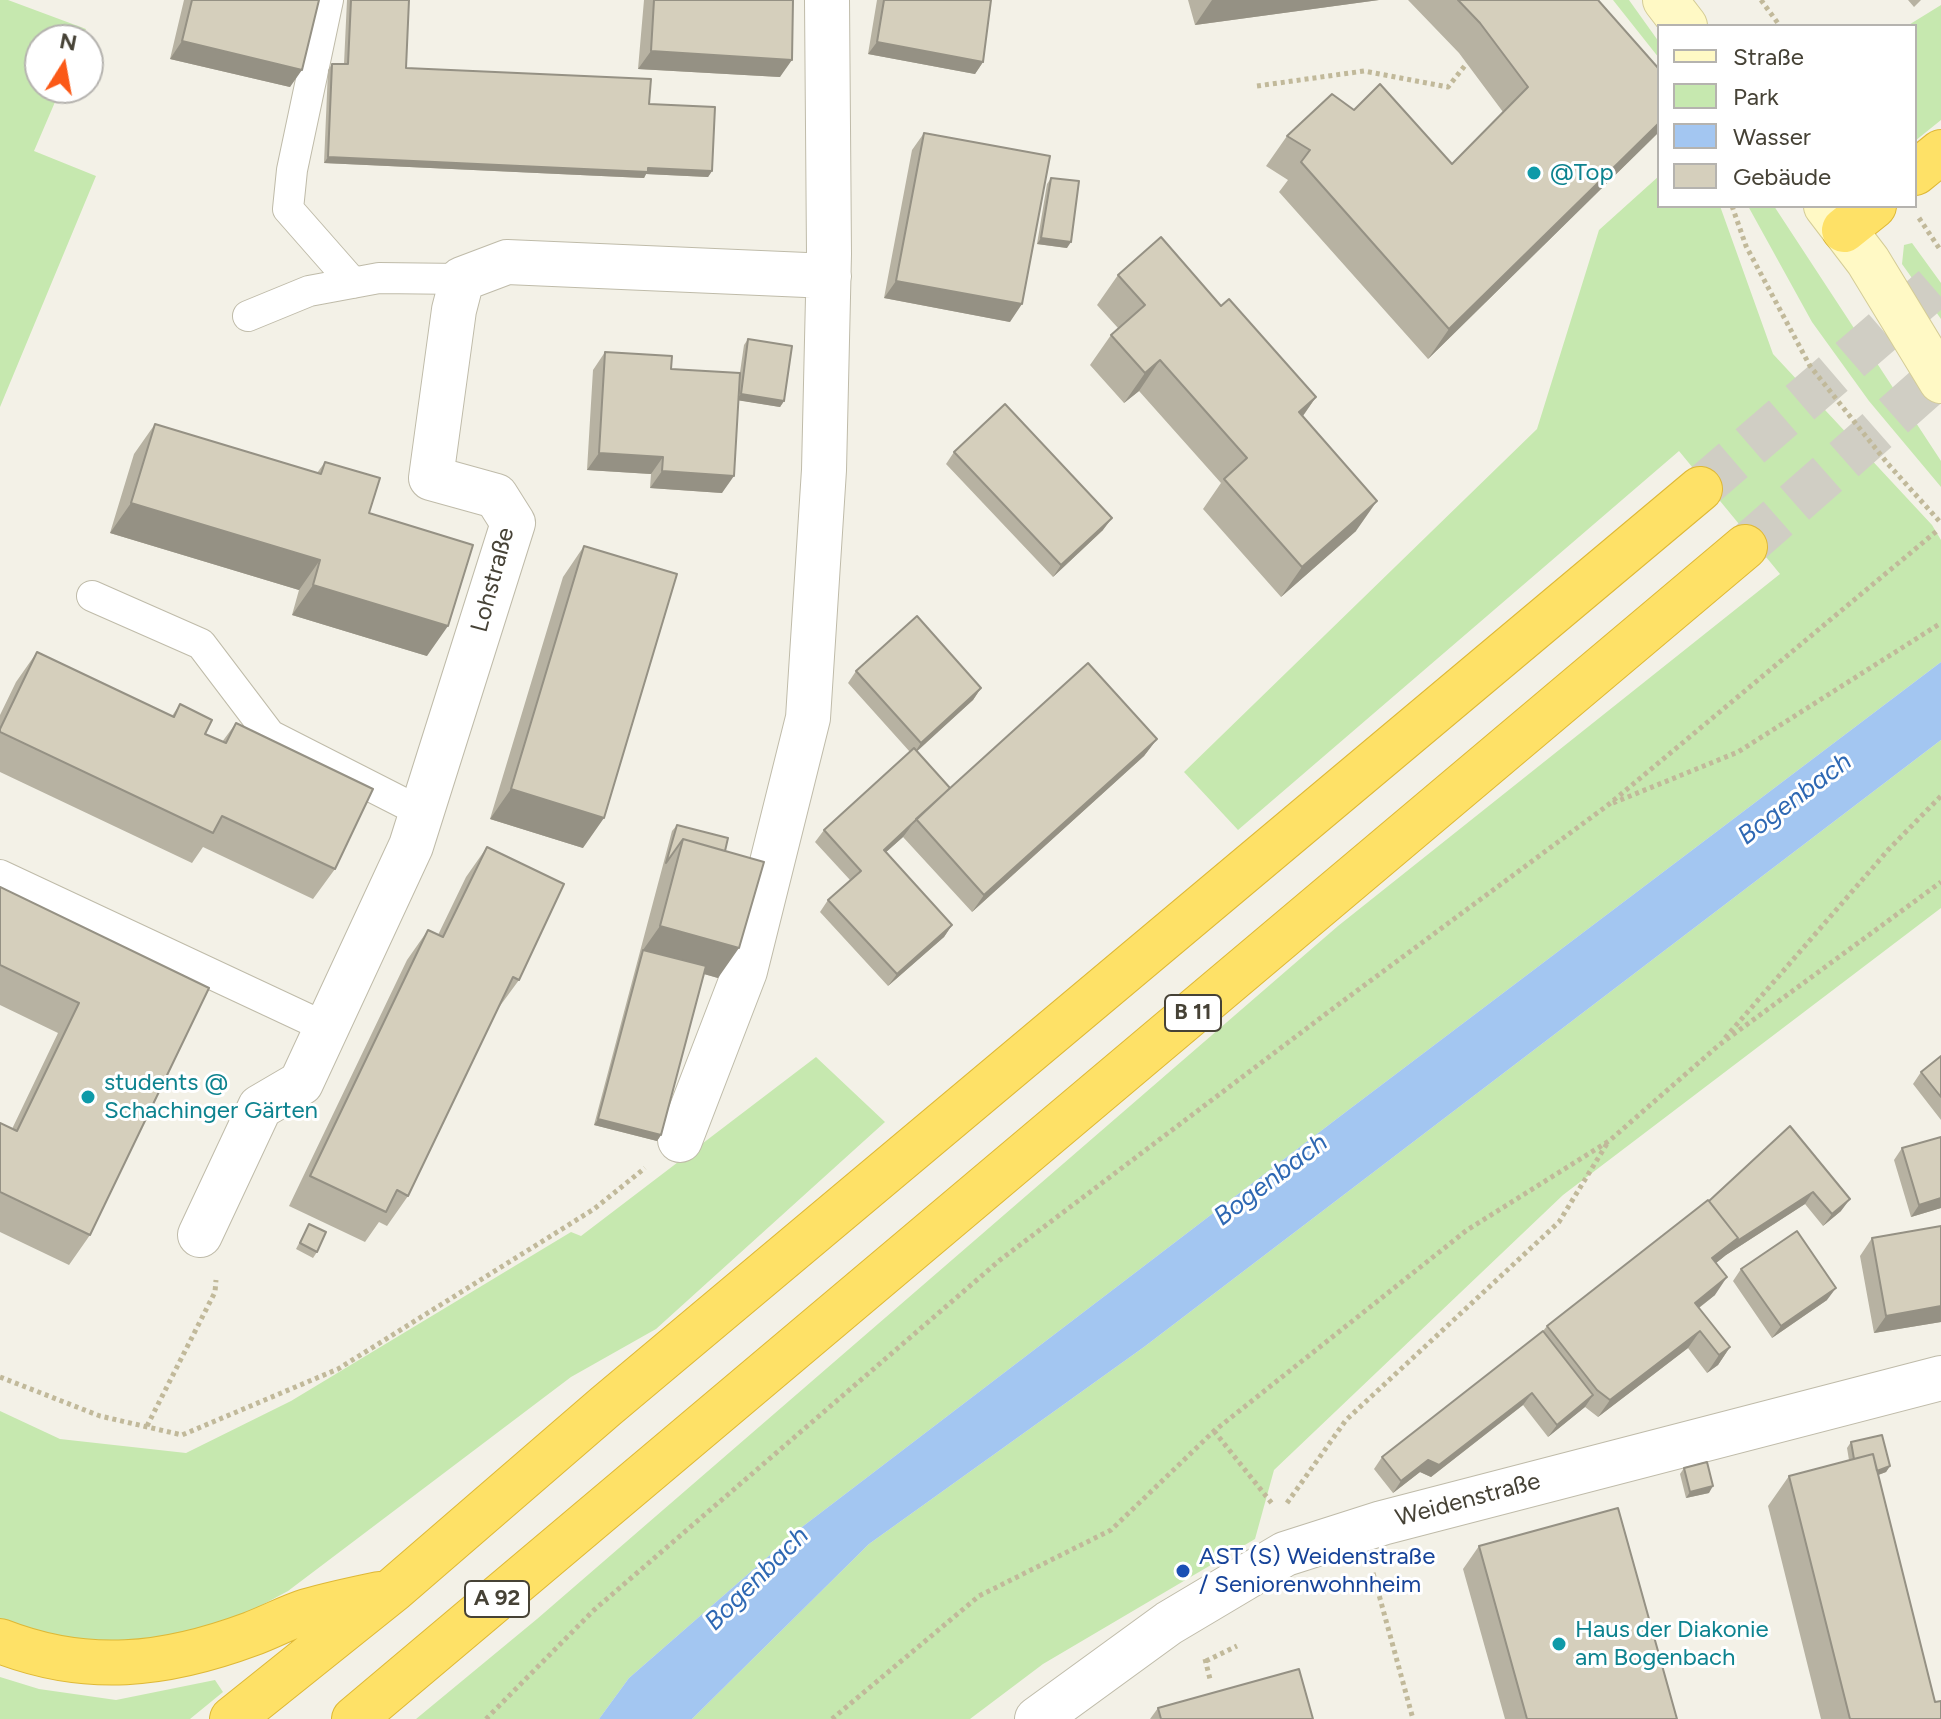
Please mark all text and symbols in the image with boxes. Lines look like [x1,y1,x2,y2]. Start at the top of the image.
north arrow [24,24,104,104]
legend [1657,24,1917,208]
text: N [57,27,79,57]
text: Straße [1733,42,1804,71]
text: Park [1733,82,1779,111]
text: Wasser [1733,122,1811,151]
place label: @Top [1550,159,1614,187]
text: Gebäude [1733,162,1831,191]
marker: @Top [1525,164,1543,182]
street label: Lohstraße [465,525,521,635]
water label: Bogenbach [1732,746,1858,852]
road number: B 11 [1165,995,1221,1031]
place label: students @ Schachinger Gärten [104,1069,318,1125]
marker: students @ Schachinger Gärten [79,1088,97,1106]
water label: Bogenbach [1208,1127,1334,1233]
street label: Weidenstraße [1393,1467,1543,1533]
water label: Bogenbach [699,1521,815,1637]
place label: AST (S) Weidenstraße / Seniorenwohnheim [1199,1543,1435,1599]
marker: AST (S) Weidenstraße / Seniorenwohnheim [1174,1562,1192,1580]
road number: A 92 [465,1581,529,1617]
place label: Haus der Diakonie am Bogenbach [1575,1616,1769,1672]
marker: Haus der Diakonie am Bogenbach [1550,1635,1568,1653]

